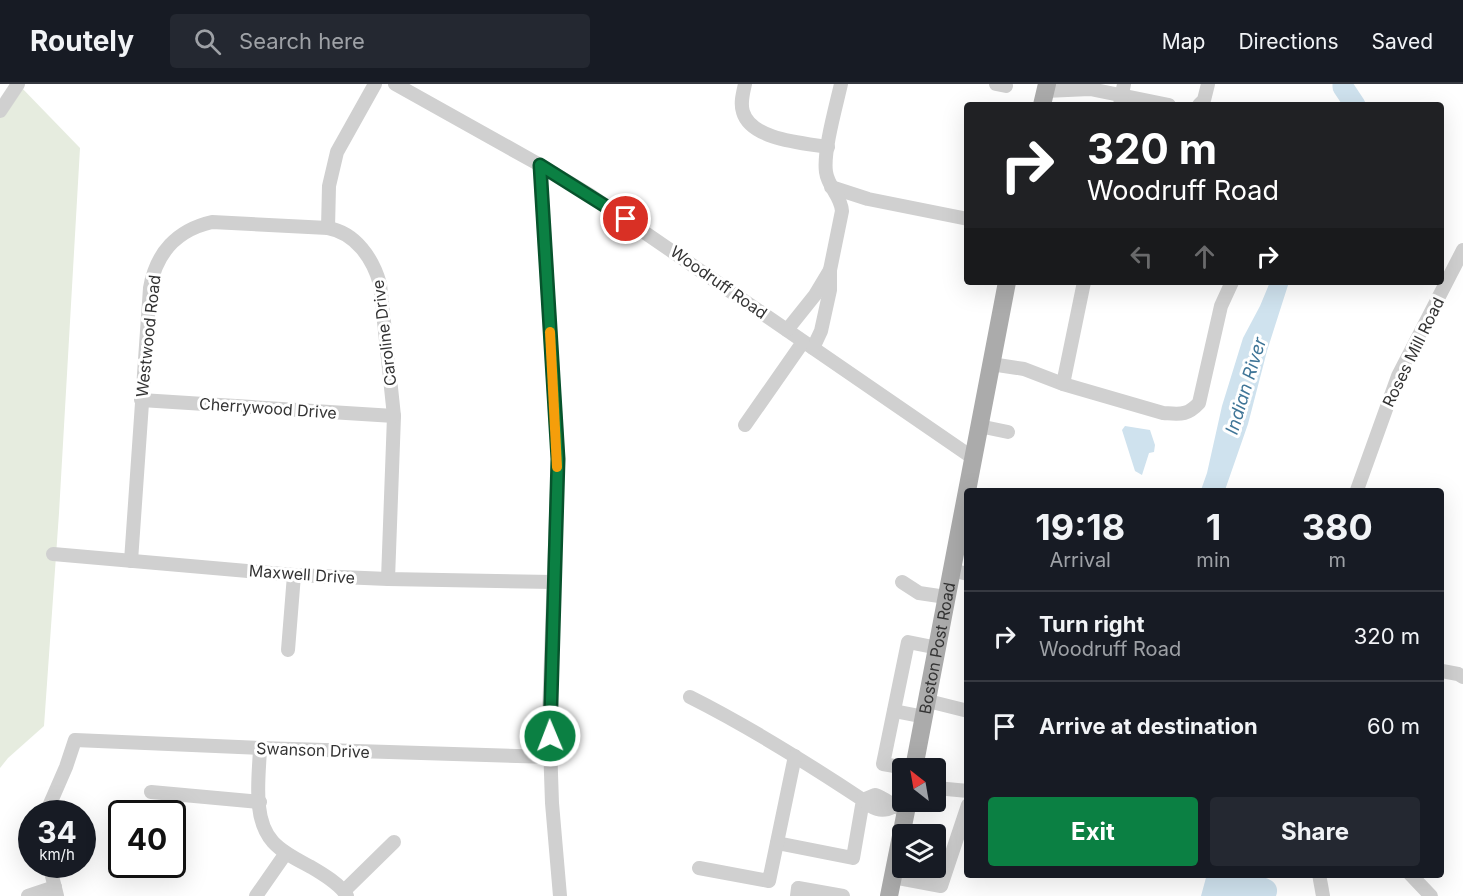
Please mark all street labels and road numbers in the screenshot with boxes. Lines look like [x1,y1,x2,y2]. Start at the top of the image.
street label: Woodruff Road [667,241,771,323]
street label: Westwood Road [132,274,164,398]
street label: Caroline Drive [368,279,400,387]
street label: Roses Mill Road [1378,294,1448,410]
street label: Cherrywood Drive [198,393,338,423]
street label: Maxwell Drive [248,560,356,588]
street label: Boston Post Road [915,581,959,716]
street label: Swanson Drive [256,738,370,762]

